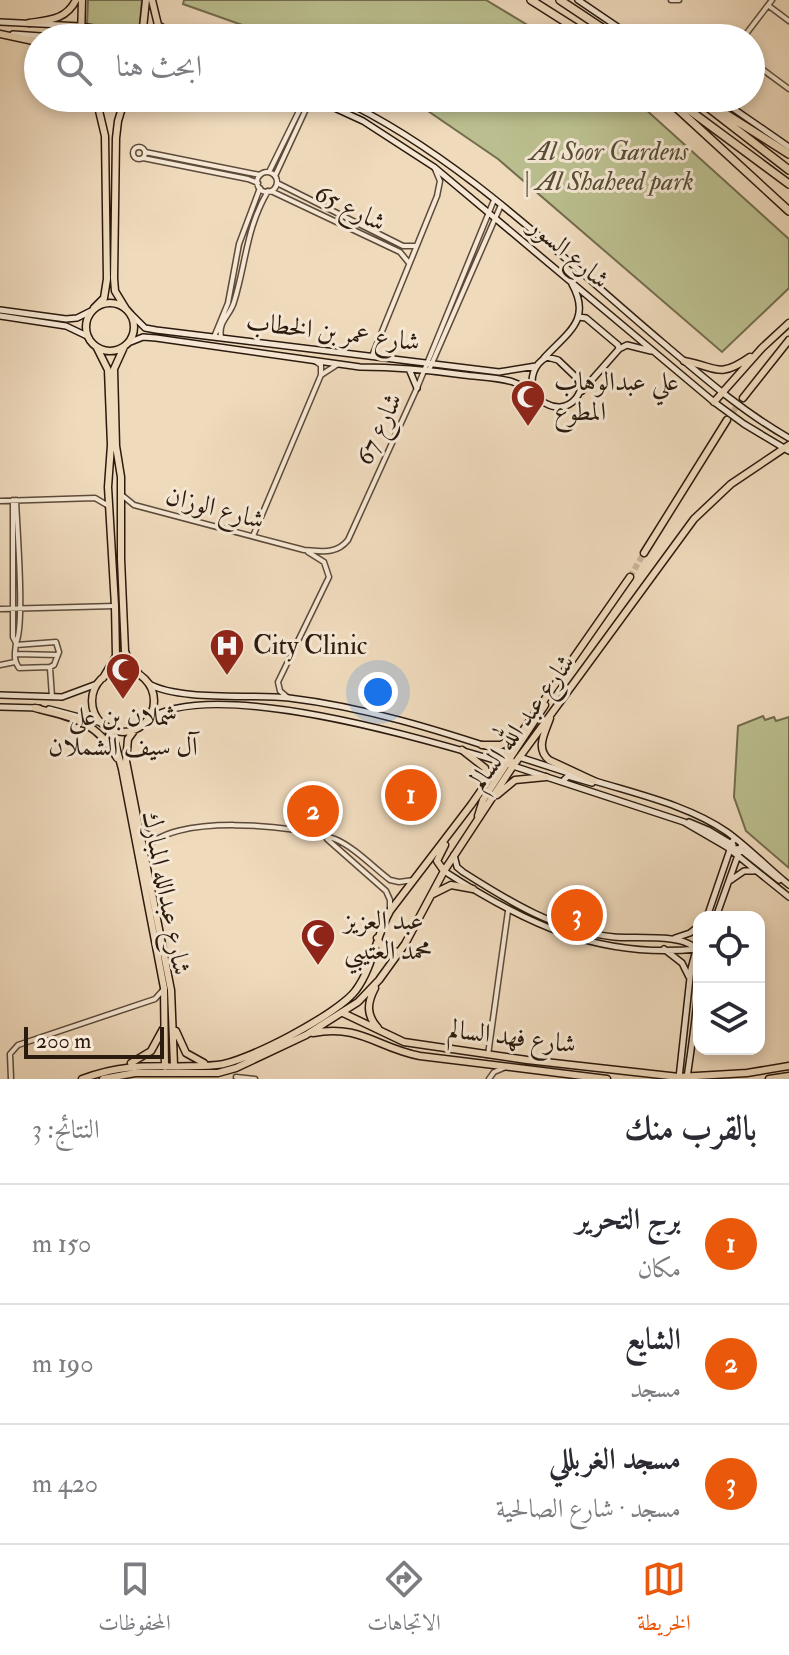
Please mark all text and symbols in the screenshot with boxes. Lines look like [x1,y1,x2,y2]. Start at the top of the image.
search box [24,24,765,112]
icon: search [52,46,96,90]
text: ابحث هنا [116,48,202,85]
park label: Al Soor Gardens | Al Shaheed park [524,136,694,198]
street label: شارع 65 [307,177,391,243]
street label: شارع السور [517,208,616,300]
street label: شارع عمر بن الخطاب [244,305,422,363]
place label: علي عبدالوهاب المطوع [554,366,679,433]
mosque icon: علي عبدالوهاب المطوع [509,378,547,428]
street label: شارع 67 [349,388,414,472]
street label: شارع الوزان [161,480,268,541]
hospital icon: City Clinic [208,627,246,677]
place label: City Clinic [253,630,367,662]
street label: شارع عبد الله السالم [458,645,587,800]
mosque icon: شملان بن علي آل سيف الشملان [104,651,142,701]
your location [358,672,398,712]
place label: شملان بن علي آل سيف الشملان [48,701,200,763]
pin: 1 [385,765,437,825]
pin: 2 [287,781,339,841]
street label: شارع عبدالله المبارك [130,808,198,979]
pin: 3 [551,885,603,945]
place label: عبد العزيز محمد العتيبي [341,905,432,974]
map controls [693,911,765,1055]
button: locate [693,911,765,983]
mosque icon: عبد العزيز محمد العتيبي [299,917,337,967]
button: layers [693,983,765,1055]
street label: شارع فهد السالم [446,1013,578,1067]
scale bar [24,1023,164,1059]
text: 200 m [36,1027,91,1055]
text: بالقرب منك [624,1107,757,1150]
text: النتائج: 3 [32,1114,100,1146]
text: برج التحرير [576,1201,681,1238]
text: 150 m [32,1228,91,1260]
text: 1 [726,1228,736,1260]
text: مكان [637,1253,681,1285]
text: الشايع [625,1321,681,1358]
text: 190 m [32,1348,94,1380]
text: 2 [724,1348,738,1380]
text: مسجد [630,1373,681,1405]
text: مسجد الغربللي [549,1441,681,1478]
text: 420 m [32,1468,98,1500]
text: 3 [726,1468,736,1500]
text: مسجد · شارع الصالحية [496,1493,681,1525]
tab: المحفوظات [98,1557,171,1644]
tab: الاتجاهات [367,1557,441,1644]
tab: الخريطة [637,1557,691,1644]

